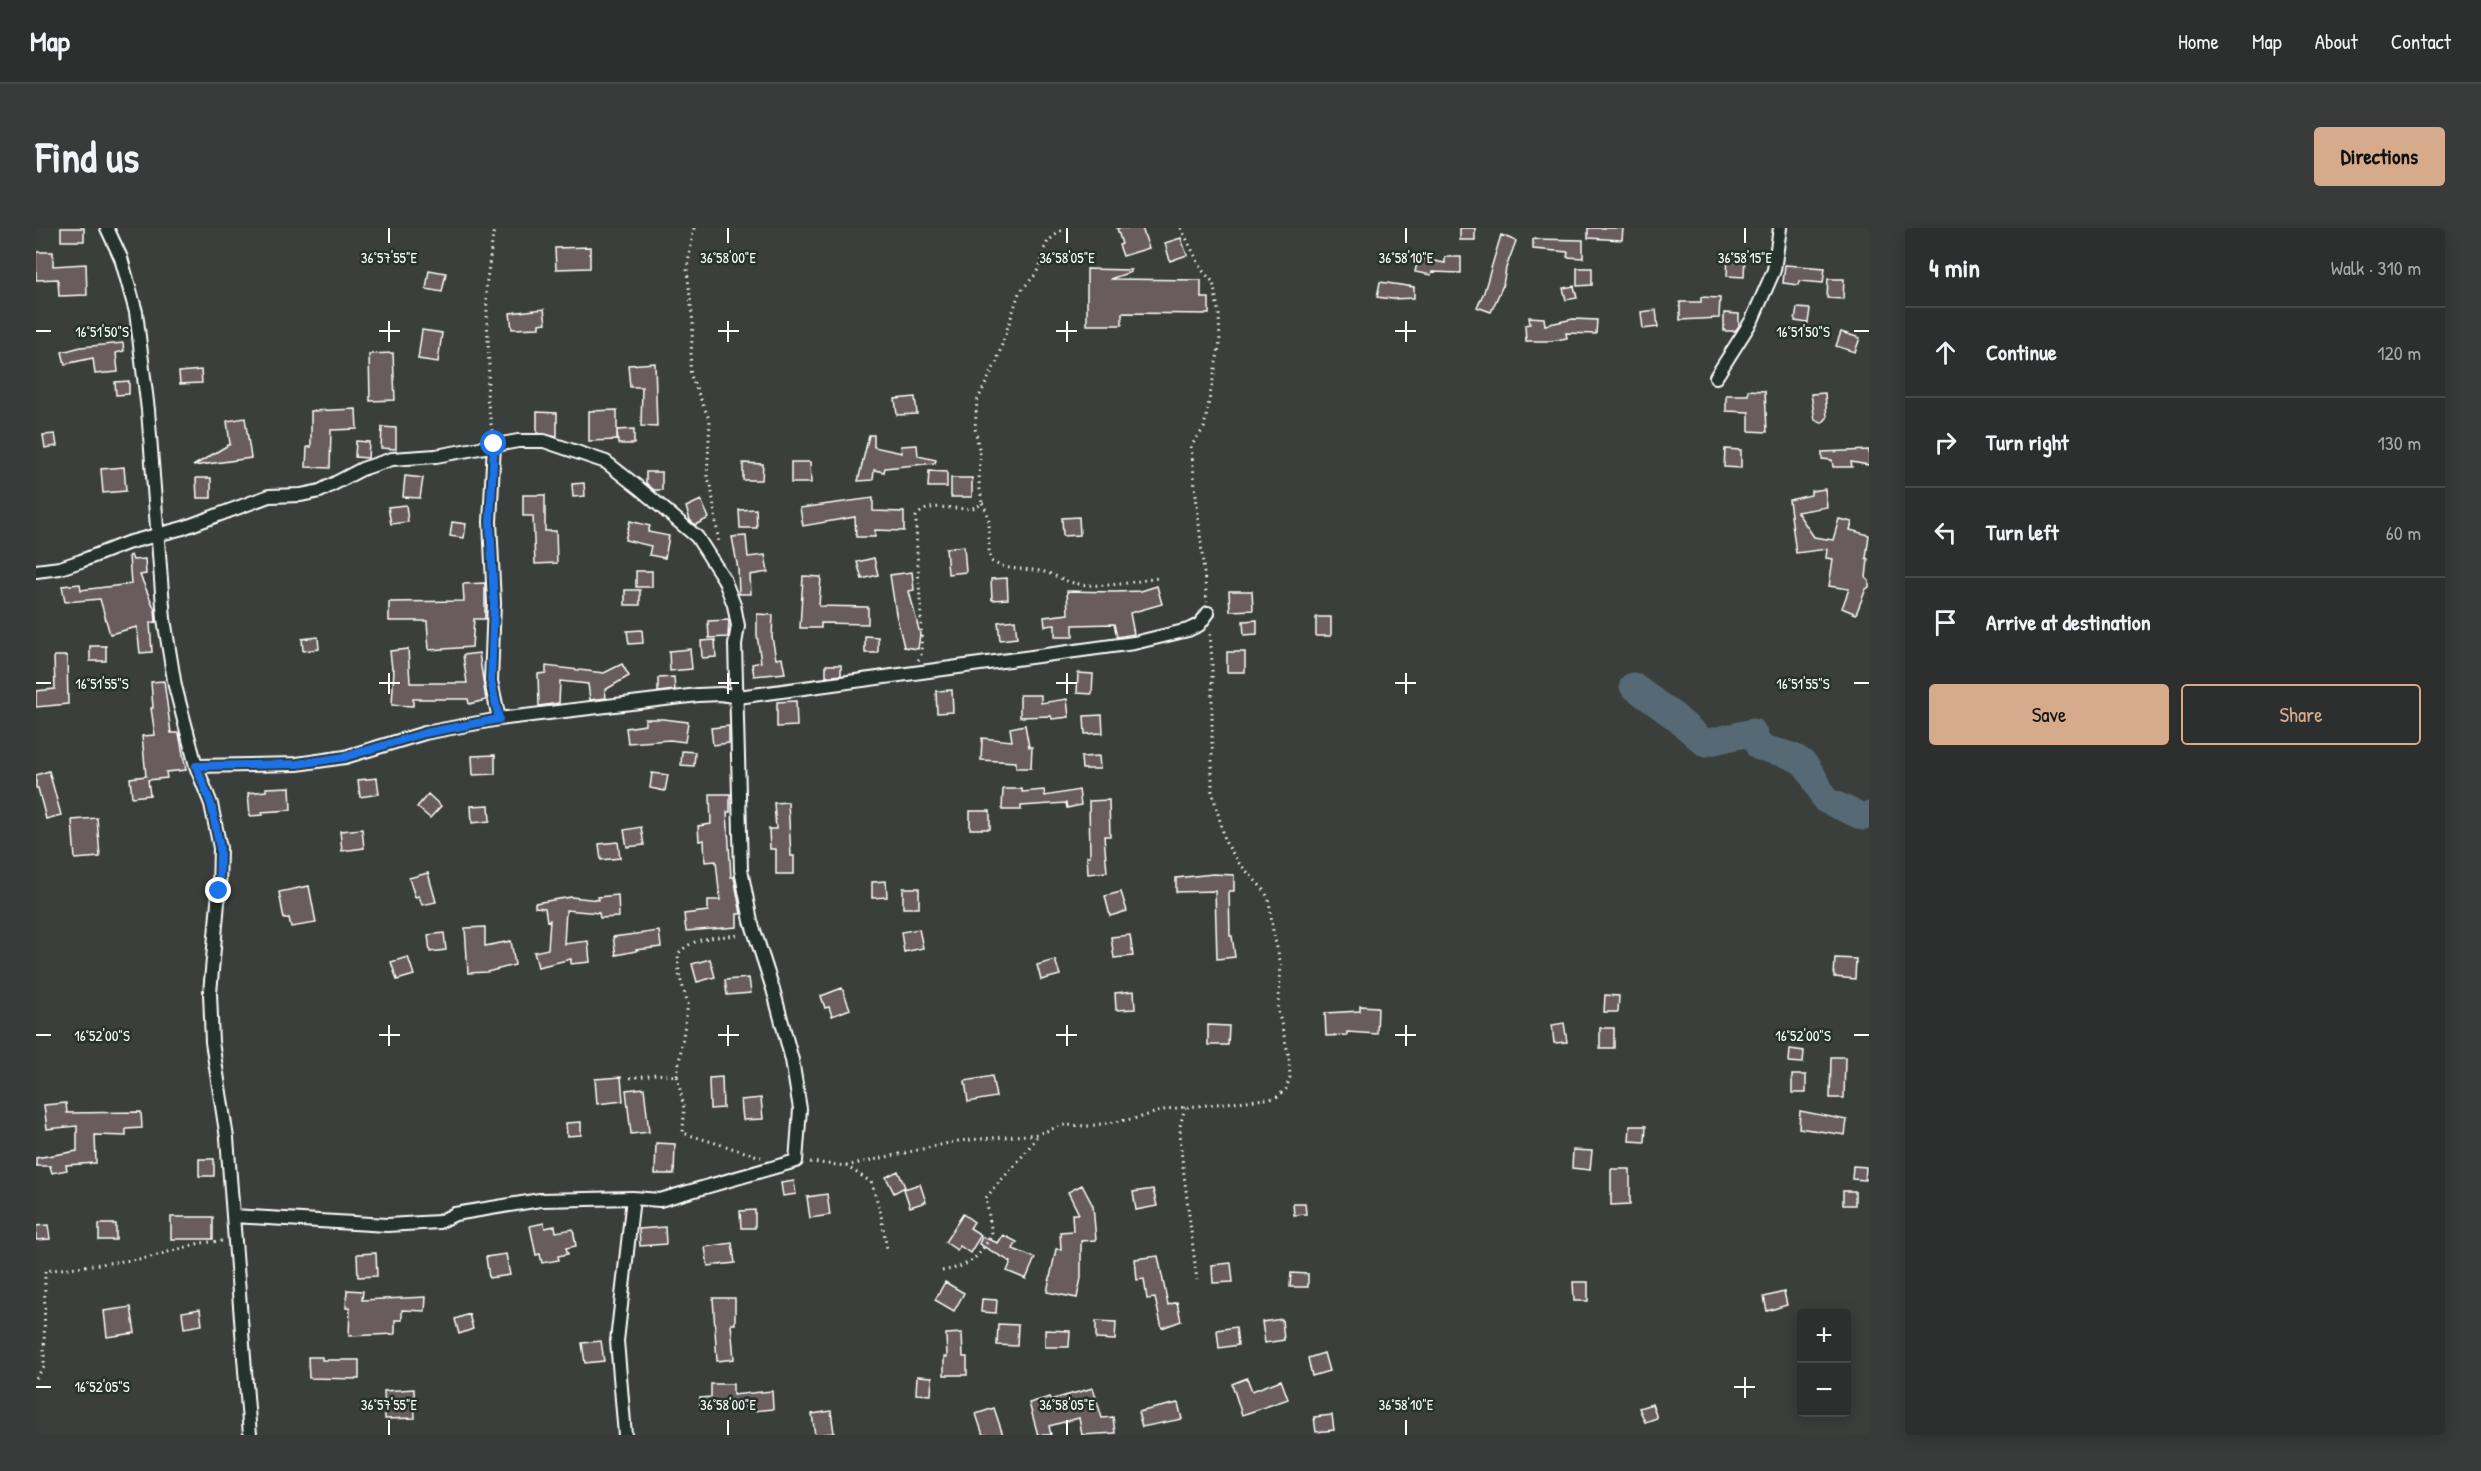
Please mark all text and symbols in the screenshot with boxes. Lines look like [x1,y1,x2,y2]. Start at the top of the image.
text: Map [30,22,70,60]
text: Home [2178,27,2219,56]
text: Map [2252,27,2282,56]
text: About [2315,27,2358,56]
text: Contact [2391,27,2451,56]
button: Directions [2314,127,2445,186]
text: Find us [36,128,139,185]
text: 36°57'55"E [361,247,418,268]
text: 36°58'00"E [700,247,756,268]
text: 36°58'05"E [1039,247,1095,268]
text: 36°58'10"E [1379,247,1434,268]
text: 36°58'15"E [1718,247,1773,268]
text: 4 min [1929,250,1980,285]
text: Walk · 310 m [2331,254,2421,281]
text: 16°51'50"S [75,321,129,342]
text: 16°51'50"S [1776,321,1830,342]
icon: ahead [1929,336,1962,369]
text: Continue [1986,337,2057,367]
text: 120 m [2377,339,2421,366]
icon: right [1929,426,1962,459]
text: Turn right [1986,427,2069,457]
text: 130 m [2378,429,2421,456]
route start [480,430,506,456]
icon: left [1929,516,1962,549]
text: Turn left [1986,517,2059,547]
text: 60 m [2386,519,2421,546]
icon: arrive [1929,606,1962,639]
text: Arrive at destination [1986,607,2151,637]
text: 16°51'55"S [75,673,129,694]
text: 16°51'55"S [1776,673,1830,694]
button: Save [1929,684,2169,745]
button: Share [2181,684,2421,745]
route end [205,877,231,903]
text: 16°52'00"S [74,1025,130,1046]
text: 16°52'00"S [1775,1025,1831,1046]
map controls [1797,1309,1851,1417]
button: + [1797,1309,1851,1363]
button: − [1797,1363,1851,1417]
text: 16°52'05"S [74,1376,130,1397]
text: 36°57'55"E [361,1394,418,1415]
text: 36°58'00"E [700,1394,756,1415]
text: 36°58'05"E [1039,1394,1095,1415]
text: 36°58'10"E [1379,1394,1434,1415]

